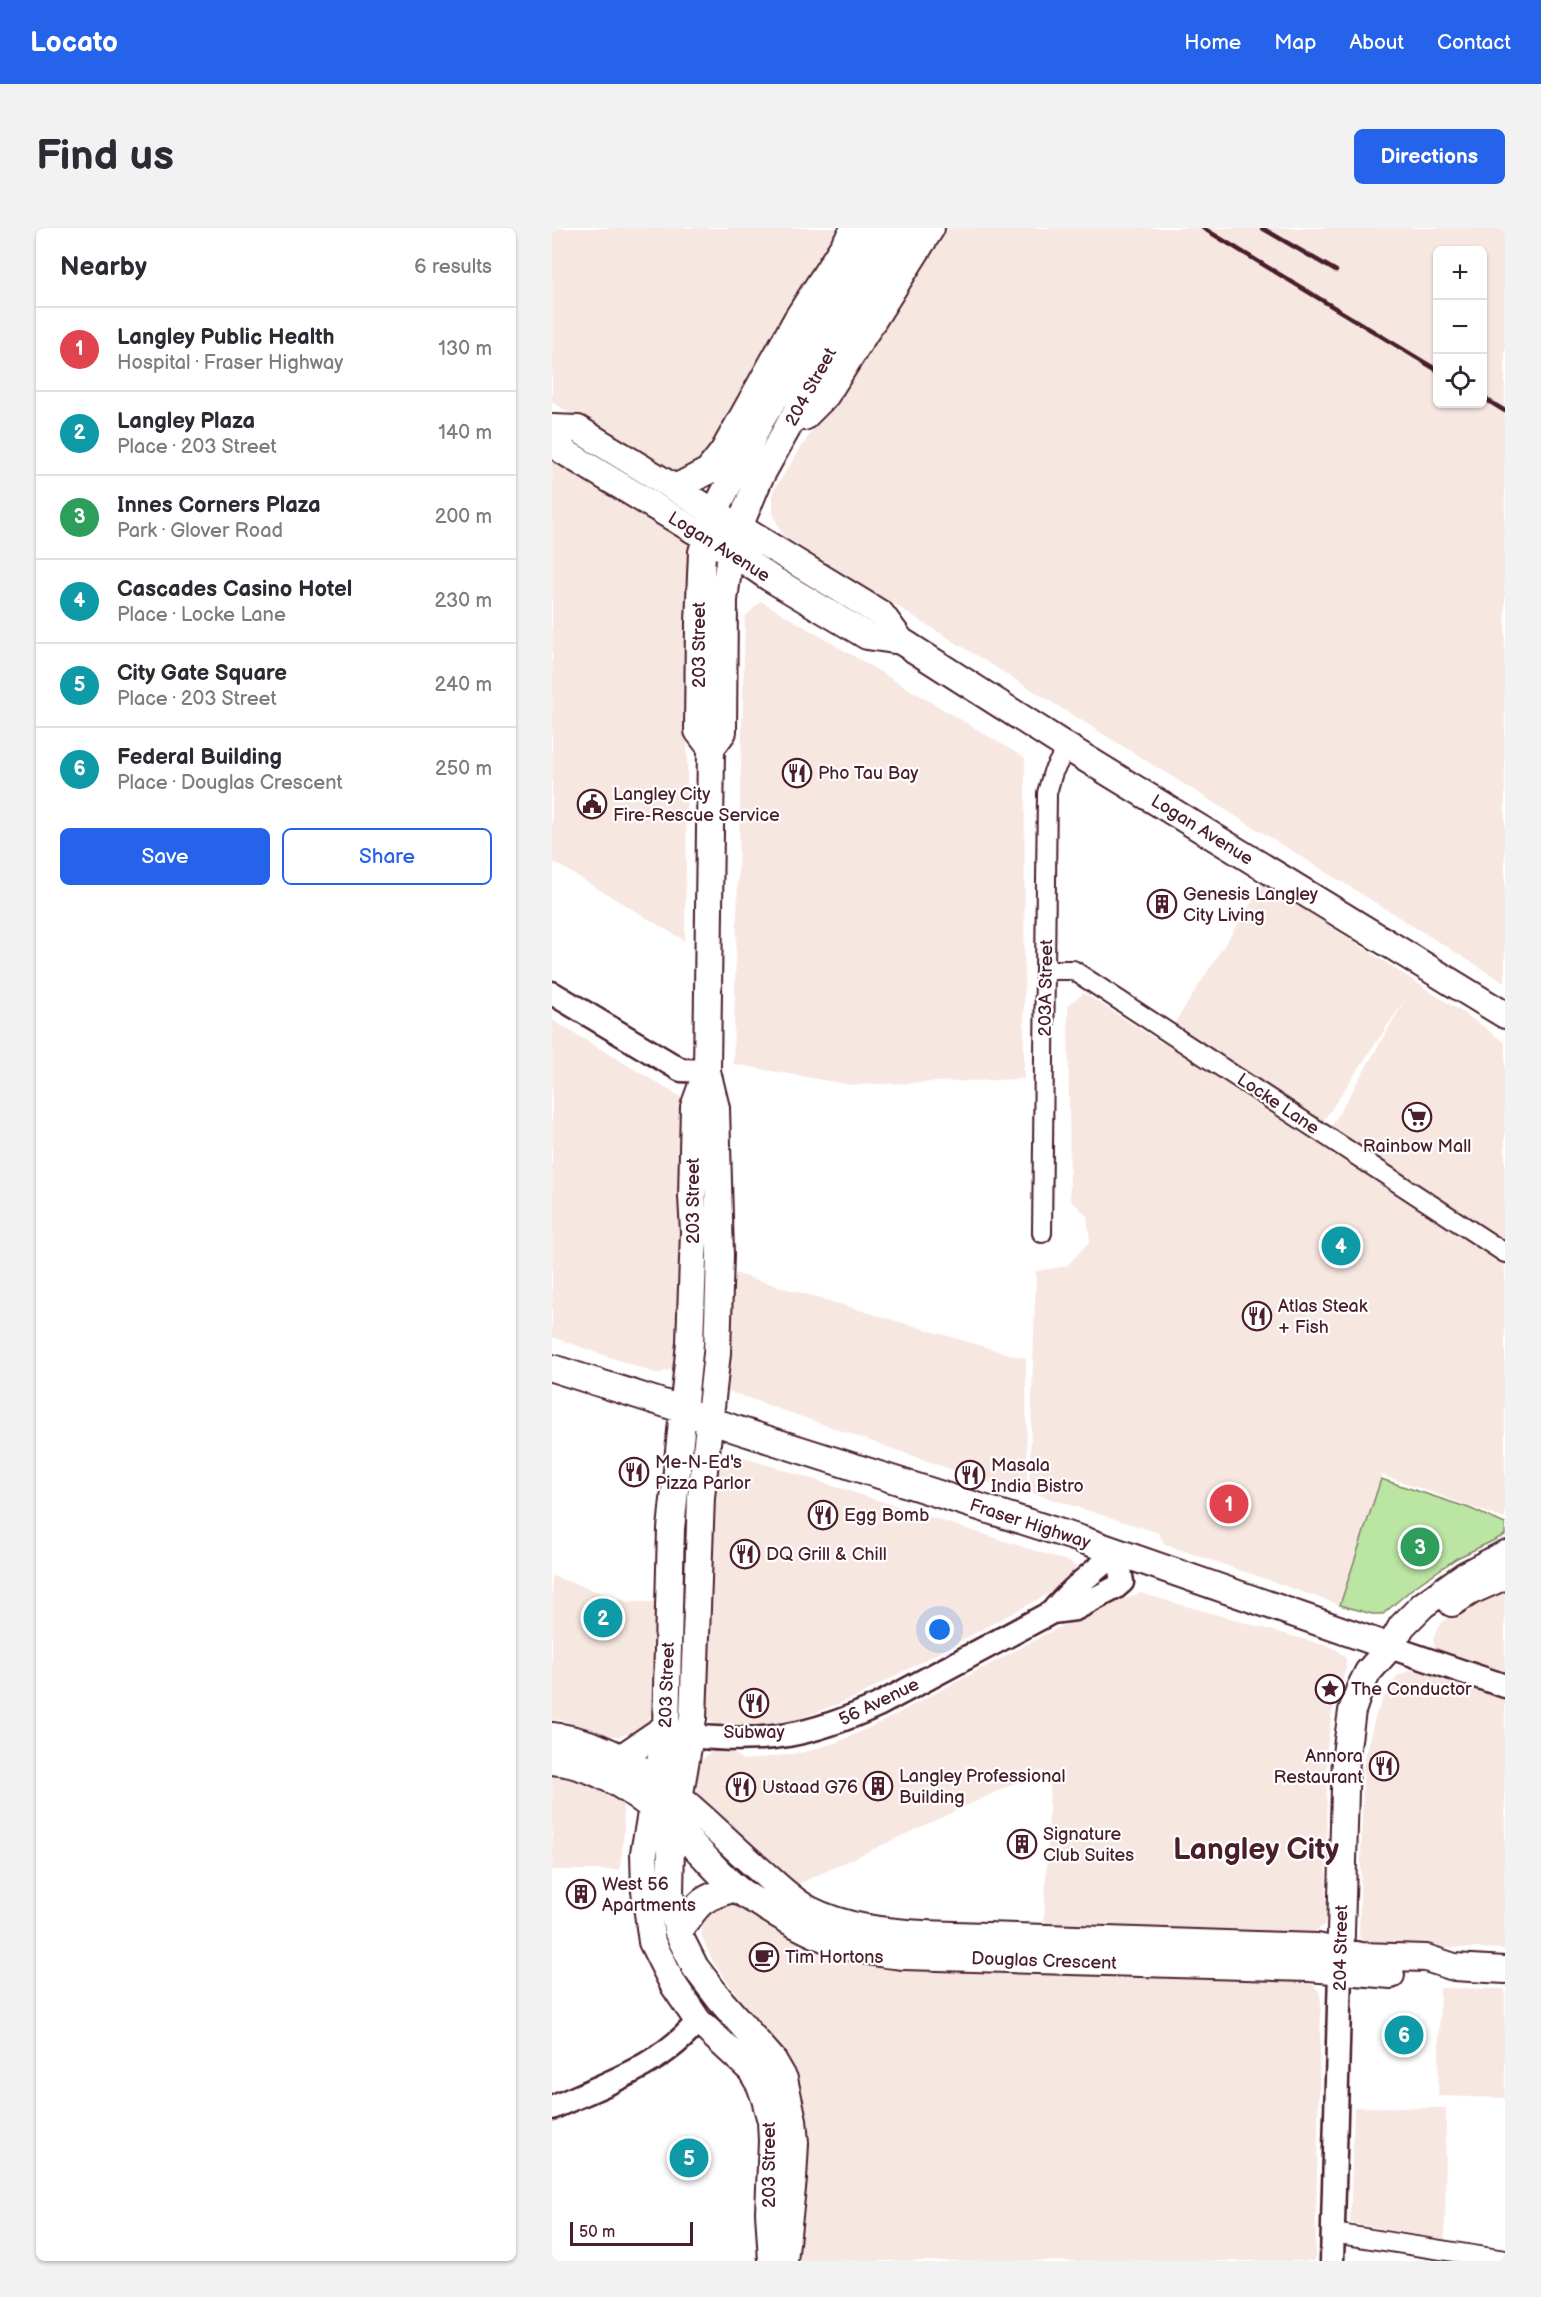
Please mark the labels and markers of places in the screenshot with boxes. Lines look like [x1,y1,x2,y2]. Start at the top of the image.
restaurant icon: Pho Tau Bay [781,757,813,789]
place label: Pho Tau Bay [818,763,919,784]
place label: Langley City Fire-Rescue Service [613,784,780,826]
public building icon: Langley City Fire-Rescue Service [576,788,608,820]
place label: Genesis Langley City Living [1183,884,1319,926]
building icon: Genesis Langley City Living [1146,888,1178,920]
supermarket icon: Rainbow Mall [1401,1101,1433,1133]
place label: Rainbow Mall [1363,1136,1471,1157]
pin: 4 [1322,1224,1360,1268]
place label: Atlas Steak + Fish [1278,1296,1368,1338]
restaurant icon: Atlas Steak + Fish [1241,1300,1273,1332]
place label: Me-N-Ed's Pizza Parlor [655,1452,751,1494]
place label: Masala India Bistro [991,1455,1084,1497]
restaurant icon: Me-N-Ed's Pizza Parlor [618,1456,650,1488]
restaurant icon: Masala India Bistro [954,1459,986,1491]
pin: 1 [1210,1482,1248,1526]
restaurant icon: Egg Bomb [807,1499,839,1531]
place label: Egg Bomb [844,1505,929,1526]
pin: 3 [1400,1524,1440,1570]
restaurant icon: DQ Grill & Chill [729,1538,761,1570]
place label: DQ Grill & Chill [766,1544,887,1565]
pin: 2 [584,1596,622,1640]
place icon: The Conductor [1314,1673,1346,1705]
place label: The Conductor [1351,1679,1472,1700]
restaurant icon: Subway [738,1687,770,1719]
place label: Subway [723,1722,785,1743]
place label: Annora Restaurant [1273,1746,1363,1788]
restaurant icon: Annora Restaurant [1368,1750,1400,1782]
place label: Langley Professional Building [899,1766,1066,1808]
building icon: Langley Professional Building [862,1770,894,1802]
restaurant icon: Ustaad G76 [725,1771,757,1803]
place label: Ustaad G76 [762,1777,858,1798]
place label: Signature Club Suites [1043,1824,1134,1866]
building icon: Signature Club Suites [1006,1828,1038,1860]
place label: West 56 Apartments [602,1874,696,1916]
building icon: West 56 Apartments [565,1878,597,1910]
cafe icon: Tim Hortons [748,1941,780,1973]
place label: Tim Hortons [785,1947,884,1968]
pin: 6 [1384,2012,1424,2058]
pin: 5 [670,2136,708,2180]

